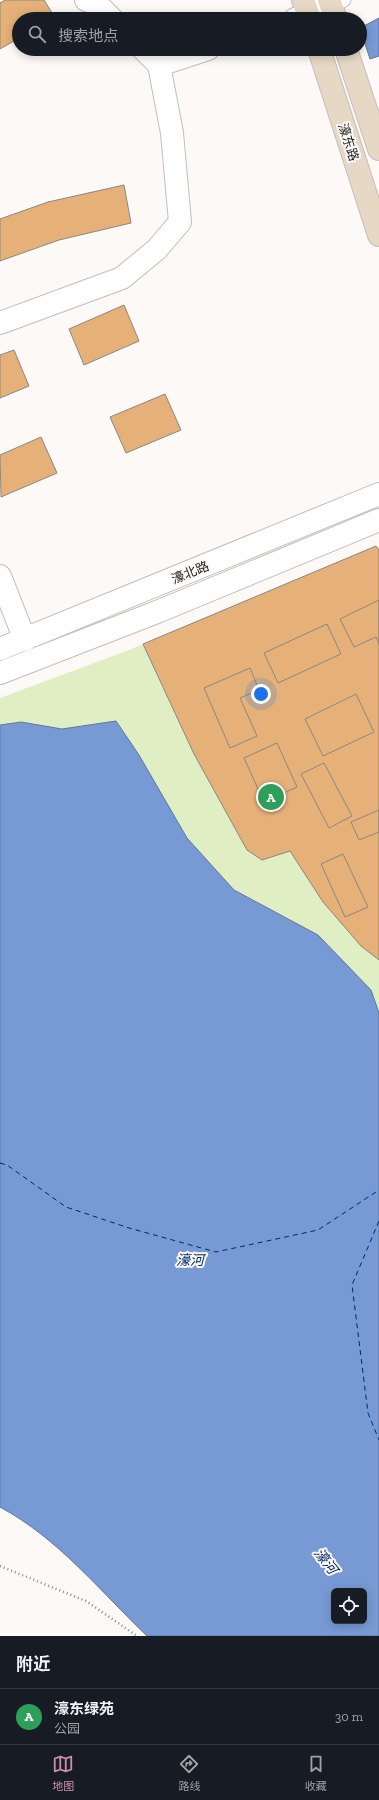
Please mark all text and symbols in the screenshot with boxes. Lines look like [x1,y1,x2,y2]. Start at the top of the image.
search box [12,12,367,56]
icon: search [26,23,48,45]
text: 搜索地点 [58,27,118,45]
street label: 濠东路 [335,121,362,163]
street label: 濠北路 [169,558,211,587]
your location [251,684,271,704]
pin: A [258,782,284,812]
water label: 濠河 [176,1252,207,1269]
water label: 濠河 [310,1545,343,1580]
map controls [331,1588,367,1624]
button: locate [331,1588,367,1624]
text: 附近 [16,1654,50,1674]
text: 濠东绿苑 [54,1700,114,1718]
text: A [25,1709,33,1724]
text: 30 m [335,1709,363,1724]
text: 公园 [54,1721,80,1736]
tab: 地图 [52,1753,74,1793]
tab: 路线 [178,1753,200,1793]
tab: 收藏 [305,1753,327,1793]

